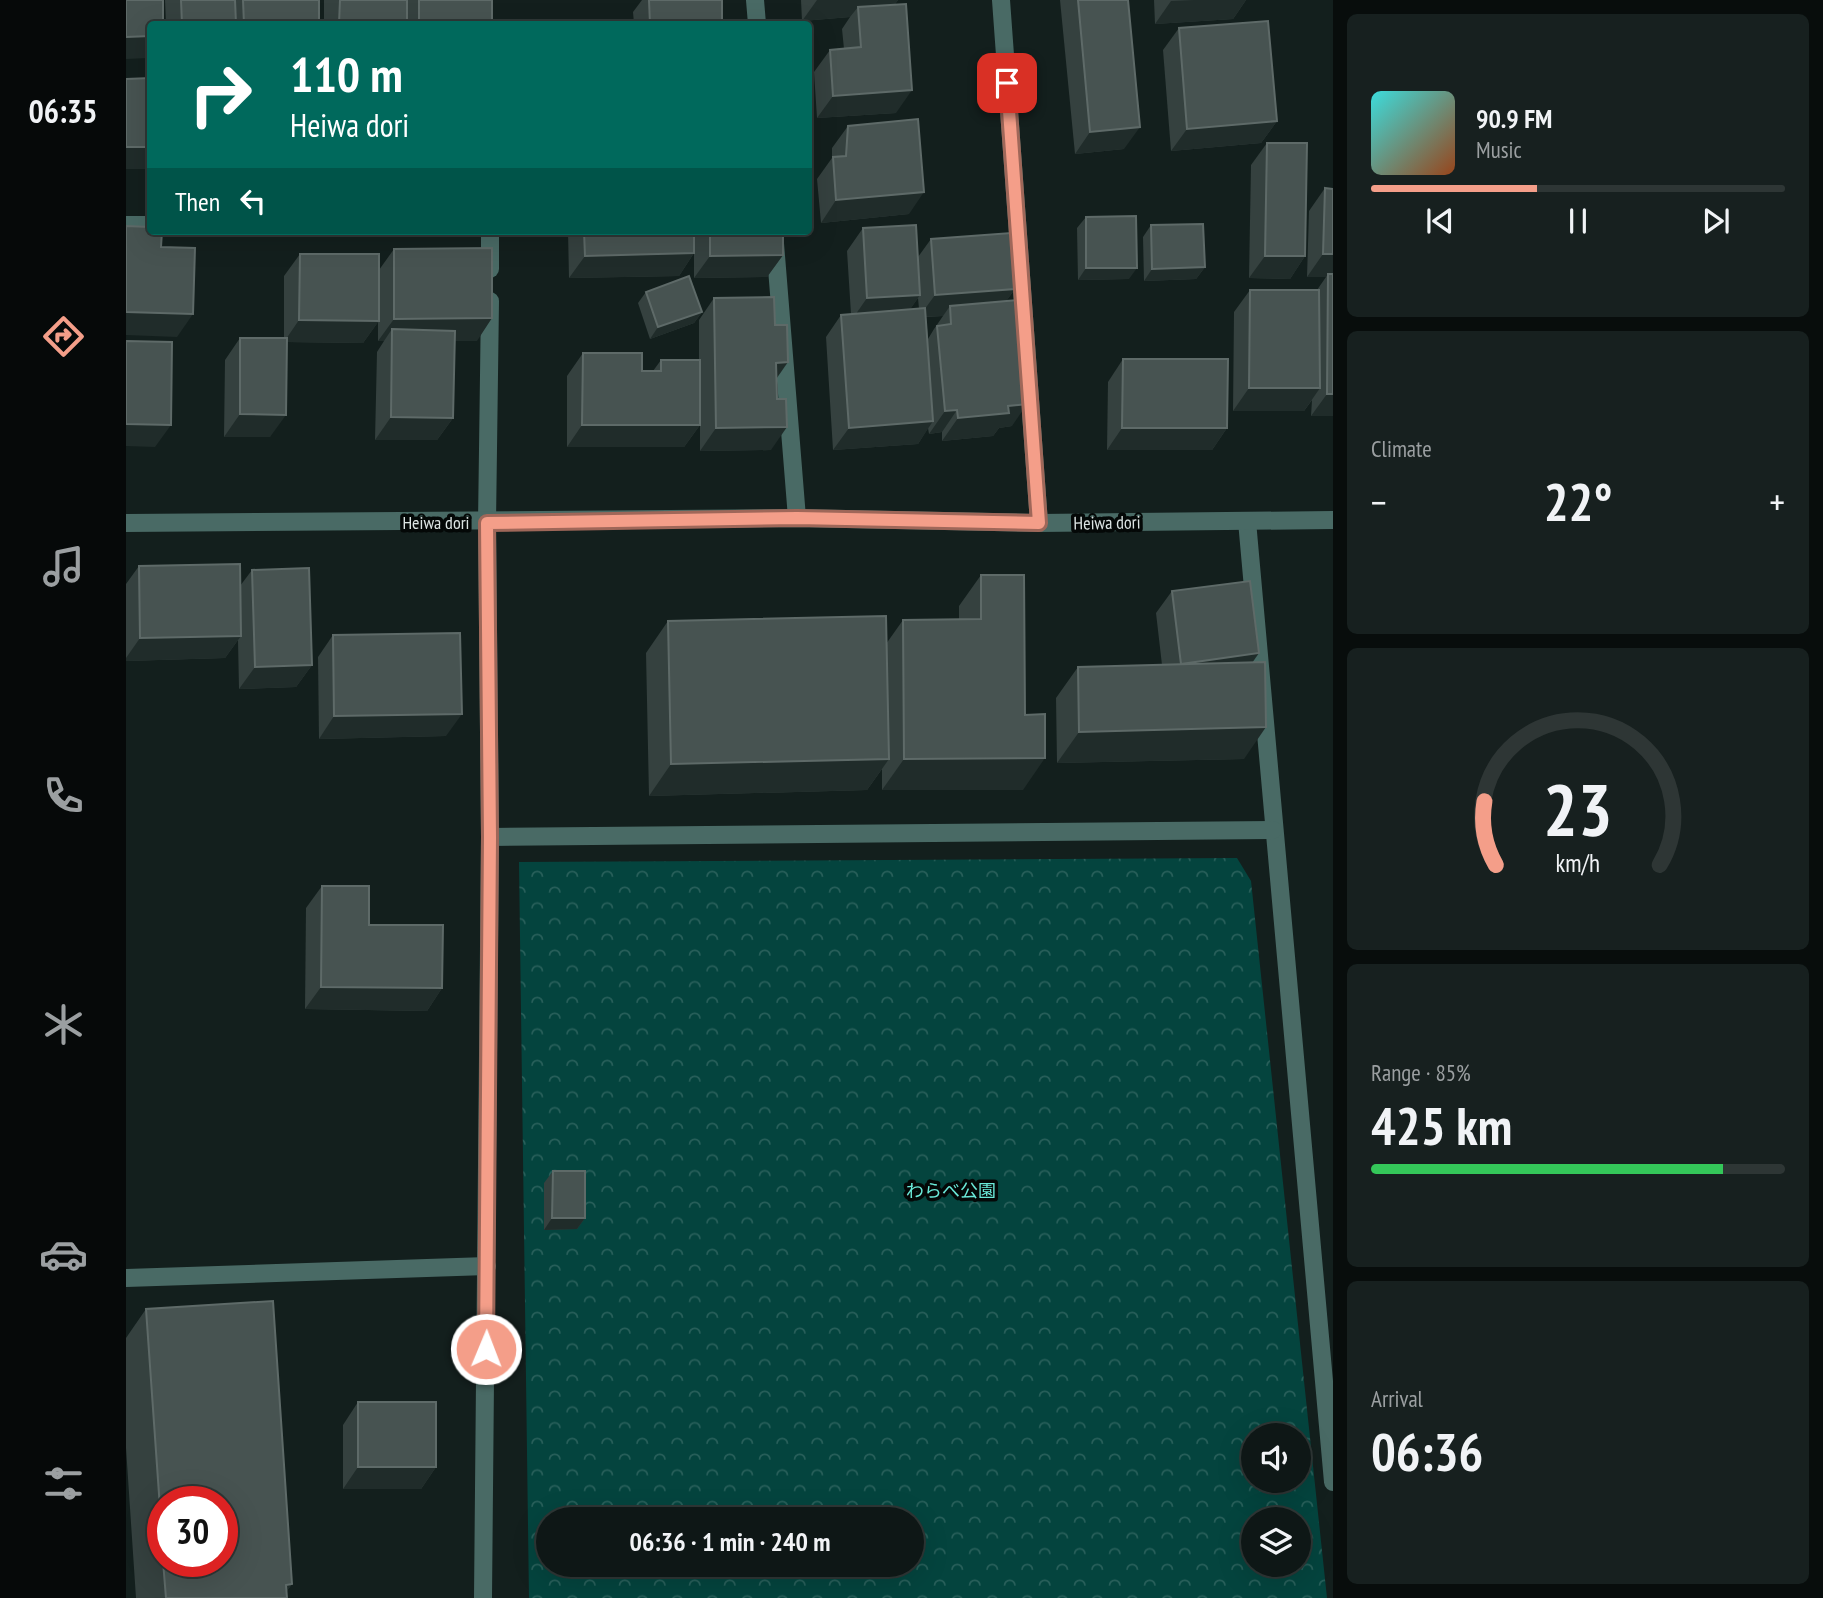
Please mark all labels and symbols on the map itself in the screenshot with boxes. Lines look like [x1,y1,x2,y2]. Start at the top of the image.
pin [977,53,1037,113]
street label: Heiwa dori [1073,510,1141,535]
street label: Heiwa dori [402,511,470,534]
park label: わらべ公園 [906,1179,996,1202]
position arrow [449,1312,523,1386]
speed limit sign: 30 [147,1486,238,1577]

